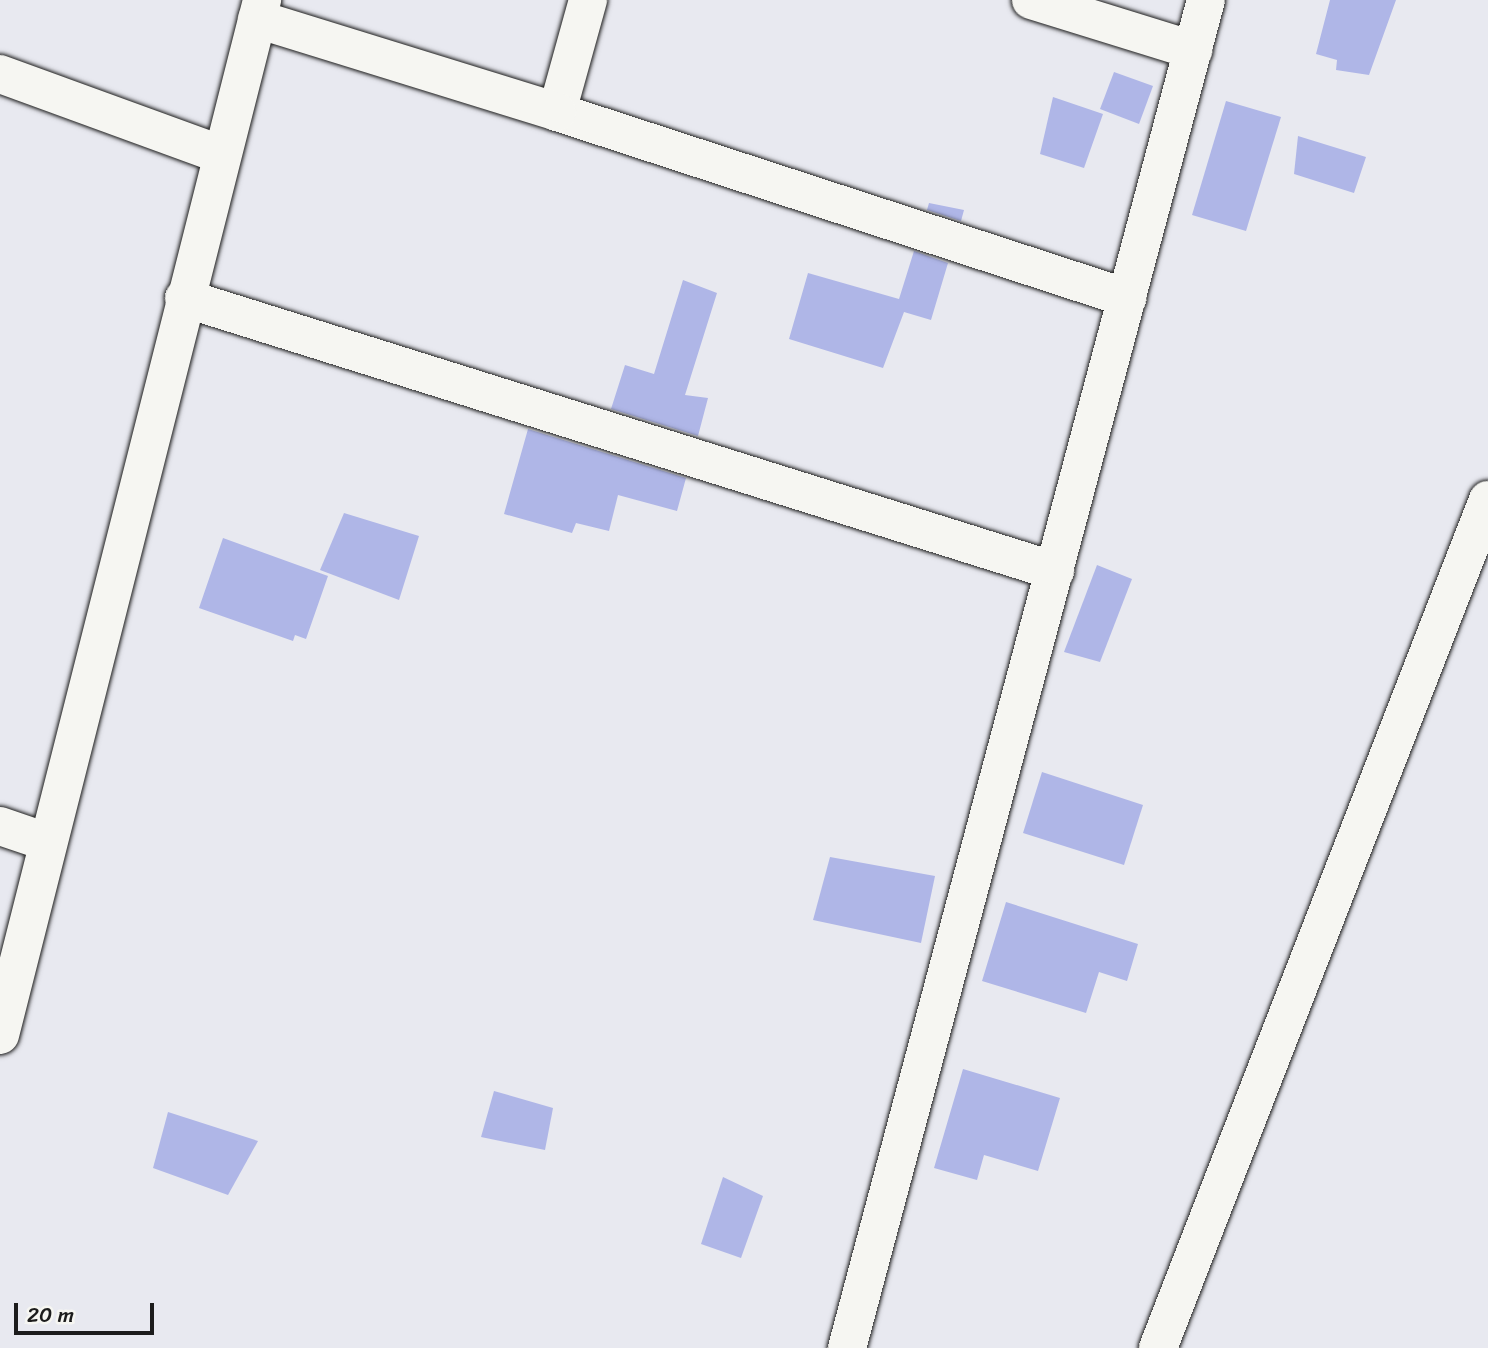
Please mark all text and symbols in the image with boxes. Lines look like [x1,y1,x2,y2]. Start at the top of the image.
scale bar [18,1288,158,1332]
text: 20 m [27,1296,74,1334]

